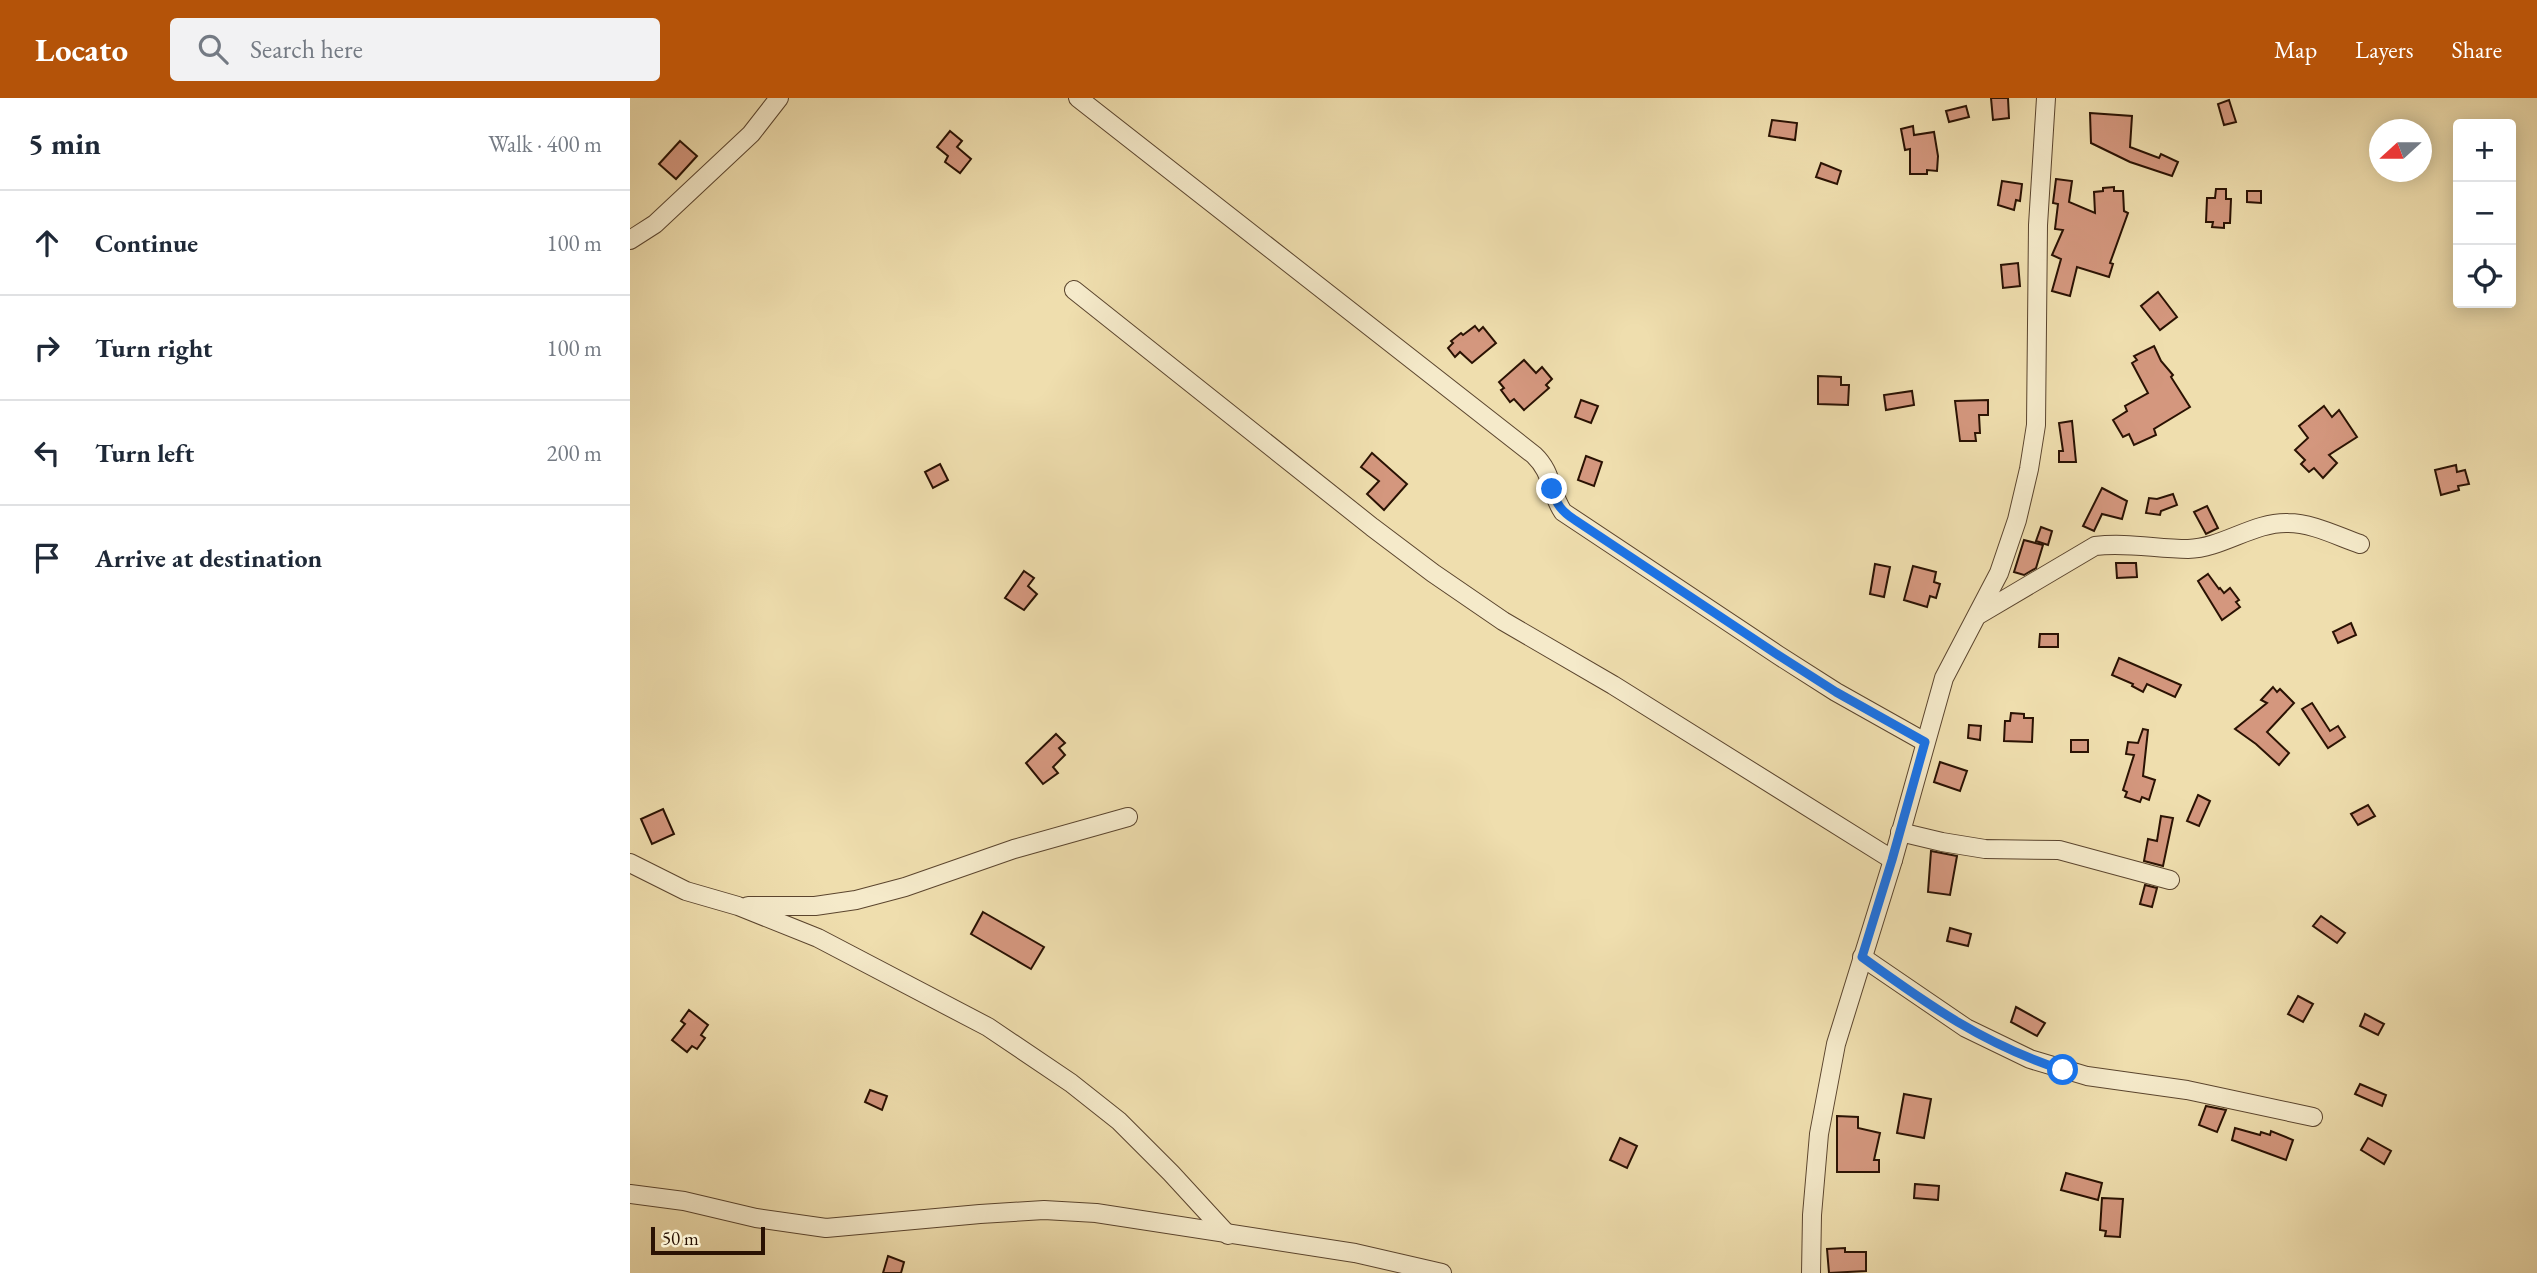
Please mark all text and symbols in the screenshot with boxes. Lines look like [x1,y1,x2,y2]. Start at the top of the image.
search box [170,18,660,81]
text: Locato [35,28,128,71]
icon: search [194,30,232,68]
text: Search here [250,32,363,66]
text: Map [2274,34,2317,65]
text: Layers [2355,34,2414,65]
text: Share [2452,34,2502,65]
north arrow [2369,119,2432,182]
map controls [2453,119,2516,308]
button: + [2453,119,2516,182]
text: 5 min [28,124,101,163]
text: Walk · 400 m [488,129,602,159]
button: − [2453,182,2516,245]
icon: ahead [28,224,66,262]
text: Continue [95,226,198,260]
text: 100 m [546,228,602,258]
button: locate [2453,245,2516,308]
icon: right [28,329,66,367]
text: Turn right [95,331,213,365]
text: 100 m [546,333,602,363]
icon: left [28,434,66,472]
text: Turn left [95,436,194,470]
text: 200 m [546,438,602,468]
route end [1536,473,1567,504]
icon: arrive [28,539,66,577]
text: Arrive at destination [95,541,322,575]
route start [2047,1054,2078,1085]
scale bar [651,1224,765,1256]
text: 50 m [662,1226,699,1251]

